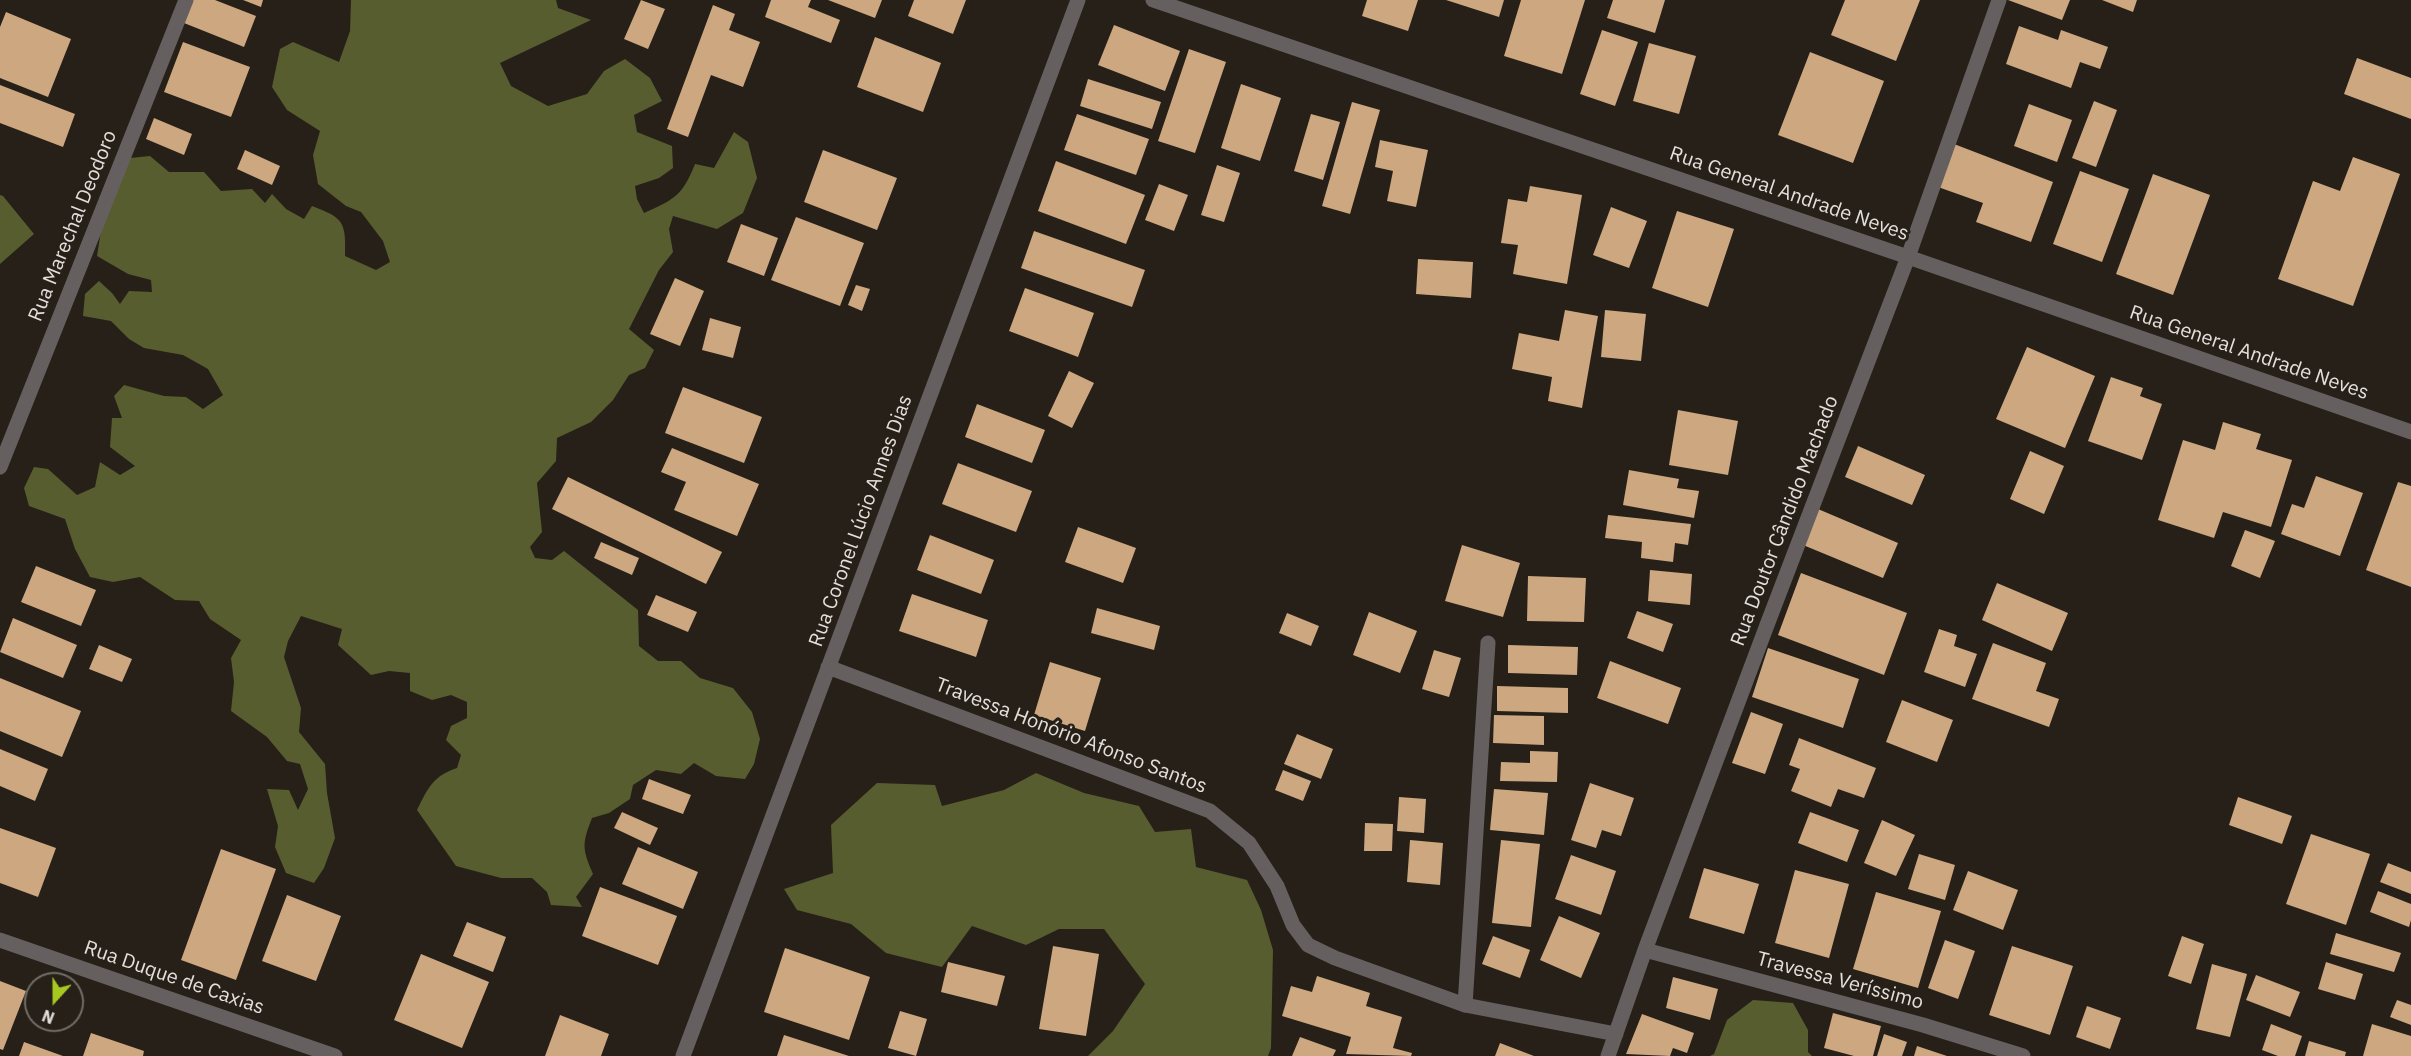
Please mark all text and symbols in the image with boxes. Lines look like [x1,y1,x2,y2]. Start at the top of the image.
street label: Rua Marechal Deodoro [24,127,122,325]
street label: Rua General Andrade Neves [1666,142,1912,246]
street label: Rua General Andrade Neves [2126,301,2372,405]
street label: Rua Coronel Lúcio Annes Dias [804,392,918,650]
street label: Rua Doutor Cândido Machado [1726,392,1844,650]
street label: Travessa Honório Afonso Santos [932,673,1210,799]
street label: Rua Duque de Caxias [81,936,267,1020]
street label: Travessa Veríssimo [1754,947,1926,1015]
north arrow [24,972,84,1032]
text: N [39,1006,57,1028]

